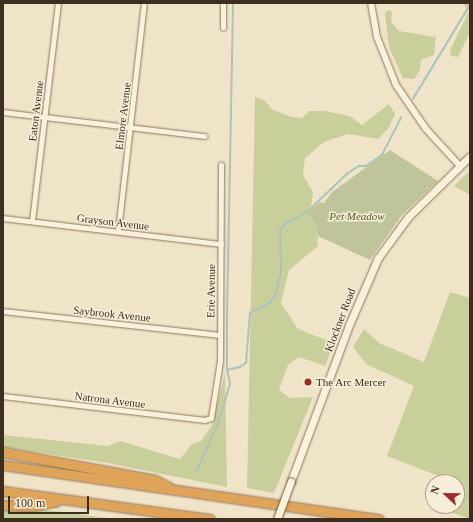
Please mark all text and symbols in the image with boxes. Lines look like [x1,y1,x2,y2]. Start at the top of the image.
street label: Eaton Avenue [26,80,46,142]
street label: Elmore Avenue [112,81,134,151]
park label: Pet Meadow [329,209,385,223]
street label: Grayson Avenue [76,211,150,233]
street label: Erie Avenue [204,264,218,318]
street label: Klockner Road [322,286,358,354]
street label: Saybrook Avenue [72,303,152,325]
place label: The Arc Mercer [316,375,387,389]
marker: The Arc Mercer [303,377,313,387]
street label: Natrona Avenue [74,389,146,411]
north arrow [425,474,465,514]
text: N [428,484,442,496]
scale bar [10,488,91,514]
text: 100 m [15,496,45,510]

